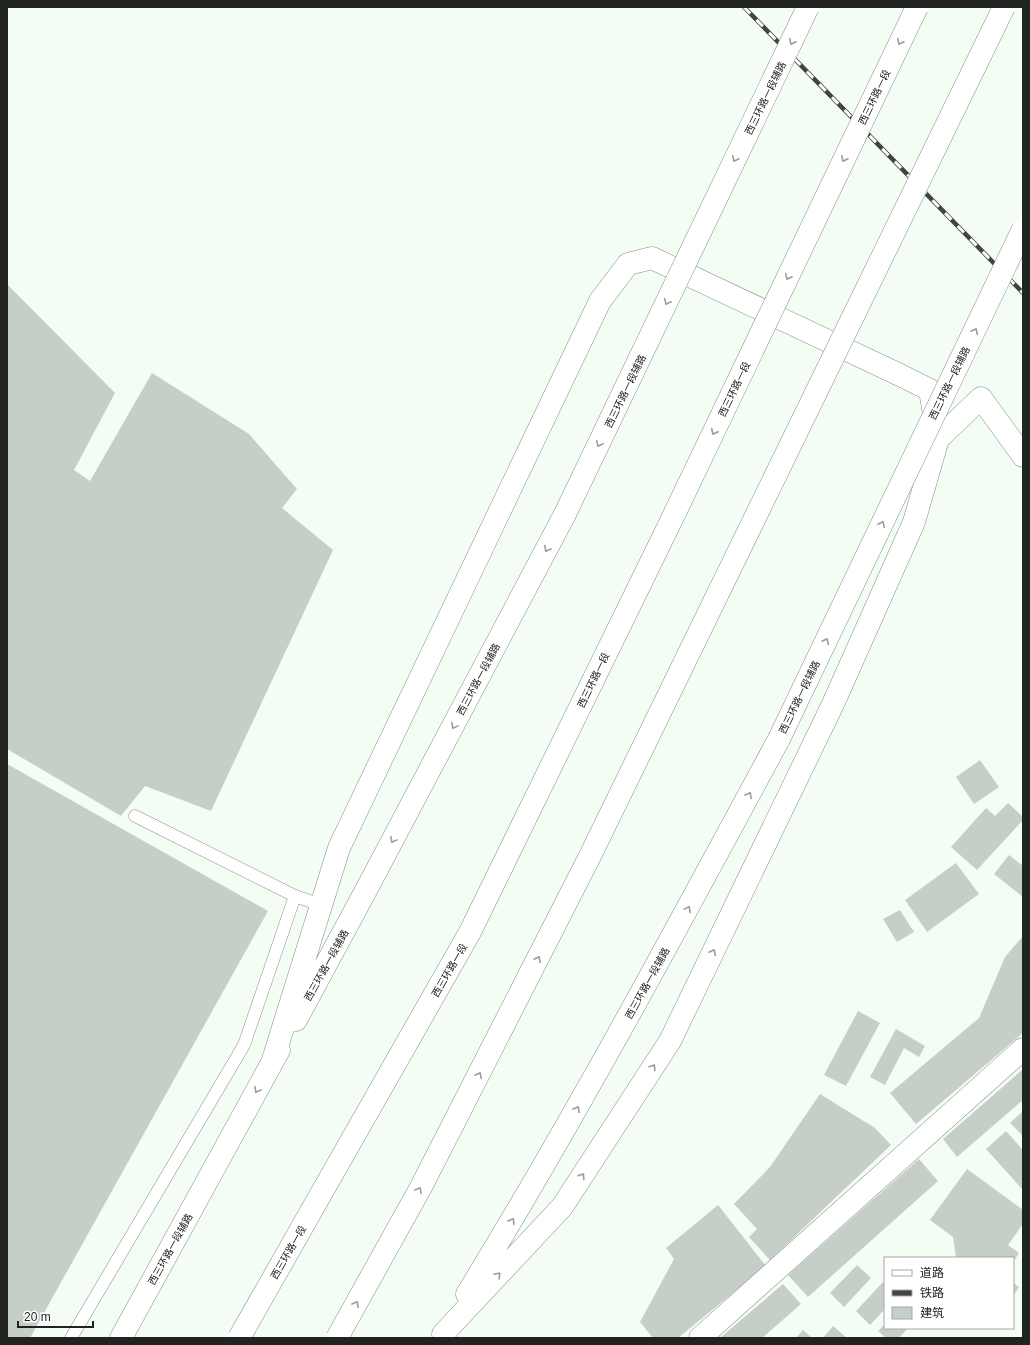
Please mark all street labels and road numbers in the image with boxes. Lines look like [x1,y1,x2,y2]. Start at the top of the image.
street label: 西三环路一段辅路 [743,60,788,137]
street label: 西三环路一段 [856,68,893,127]
street label: 西三环路一段辅路 [927,345,972,422]
street label: 西三环路一段辅路 [603,353,648,430]
street label: 西三环路一段 [716,360,753,419]
street label: 西三环路一段辅路 [455,641,502,717]
street label: 西三环路一段 [575,651,612,710]
street label: 西三环路一段辅路 [777,659,822,736]
street label: 西三环路一段辅路 [302,928,351,1003]
street label: 西三环路一段 [430,942,469,999]
street label: 西三环路一段辅路 [623,946,672,1021]
street label: 西三环路一段辅路 [146,1212,195,1287]
street label: 西三环路一段 [269,1224,308,1281]

